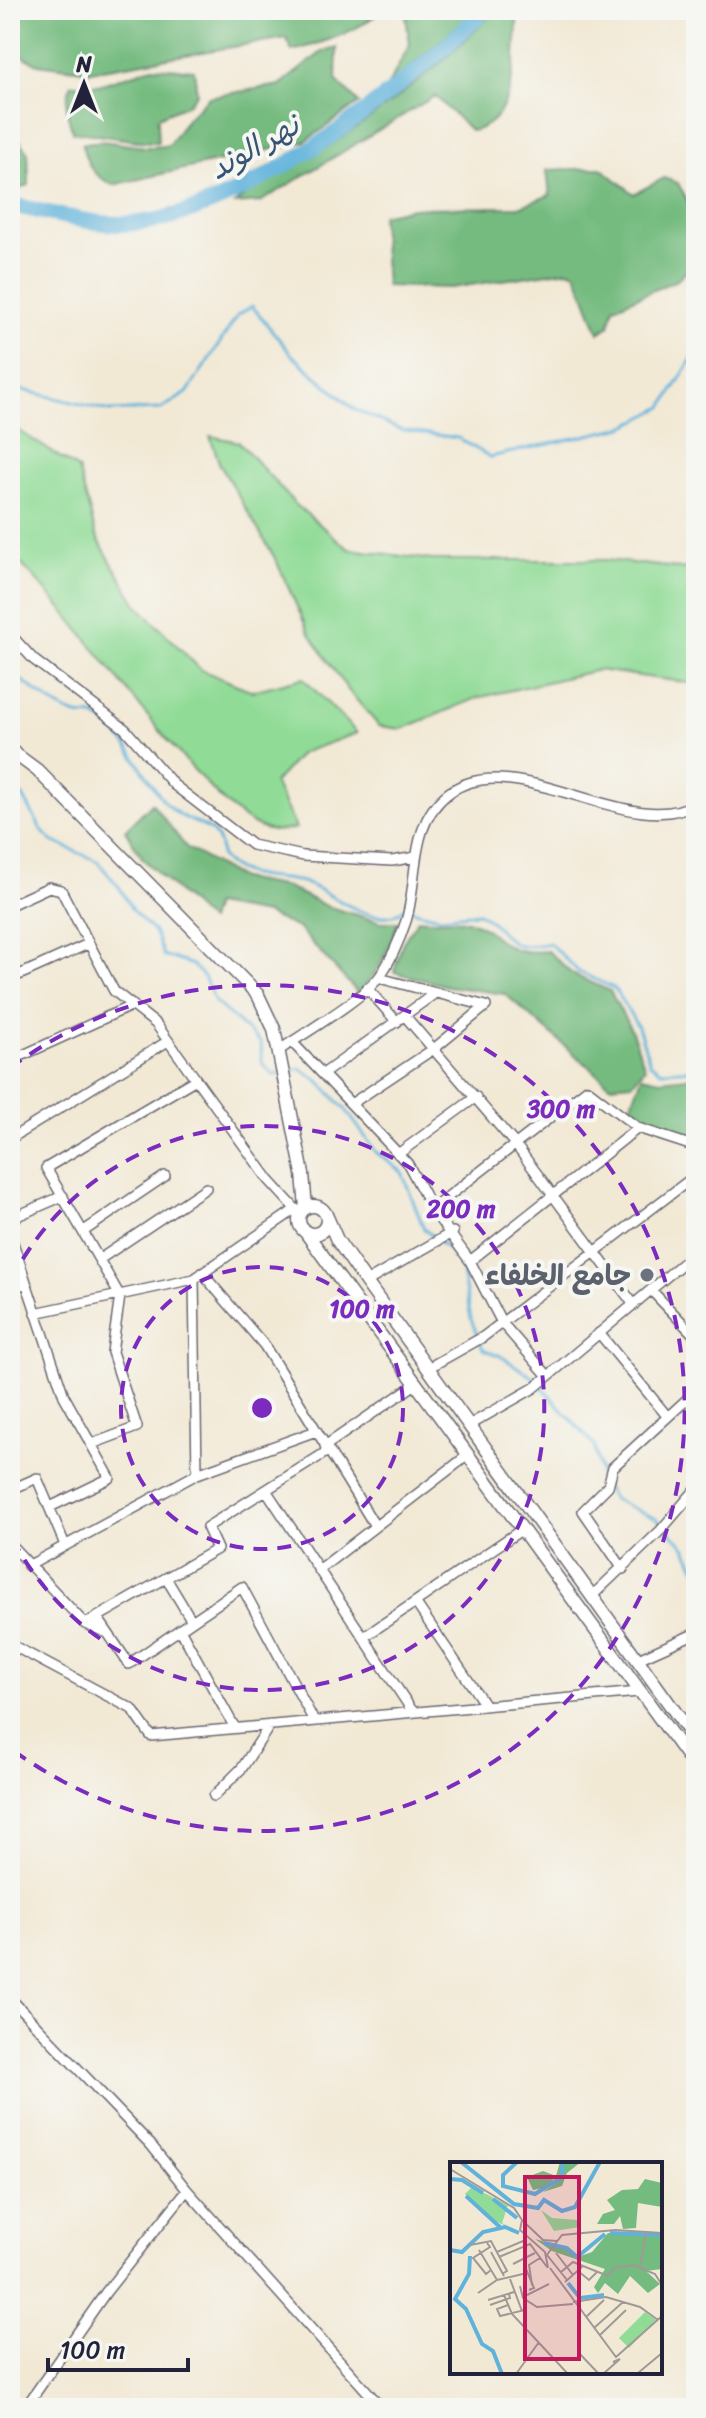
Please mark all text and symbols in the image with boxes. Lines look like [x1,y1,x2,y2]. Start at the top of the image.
north arrow [44,44,124,124]
text: N [75,45,92,84]
water label: نهر الوند [198,97,313,195]
text: 300 m [526,1088,596,1130]
text: 200 m [426,1188,496,1230]
place label: جامع الخلفاء [484,1251,631,1300]
marker: جامع الخلفاء [638,1266,656,1284]
text: 100 m [329,1288,395,1330]
centre of rings [248,1394,276,1422]
inset map [450,2162,662,2374]
scale bar [48,2322,188,2372]
text: 100 m [60,2329,125,2371]

